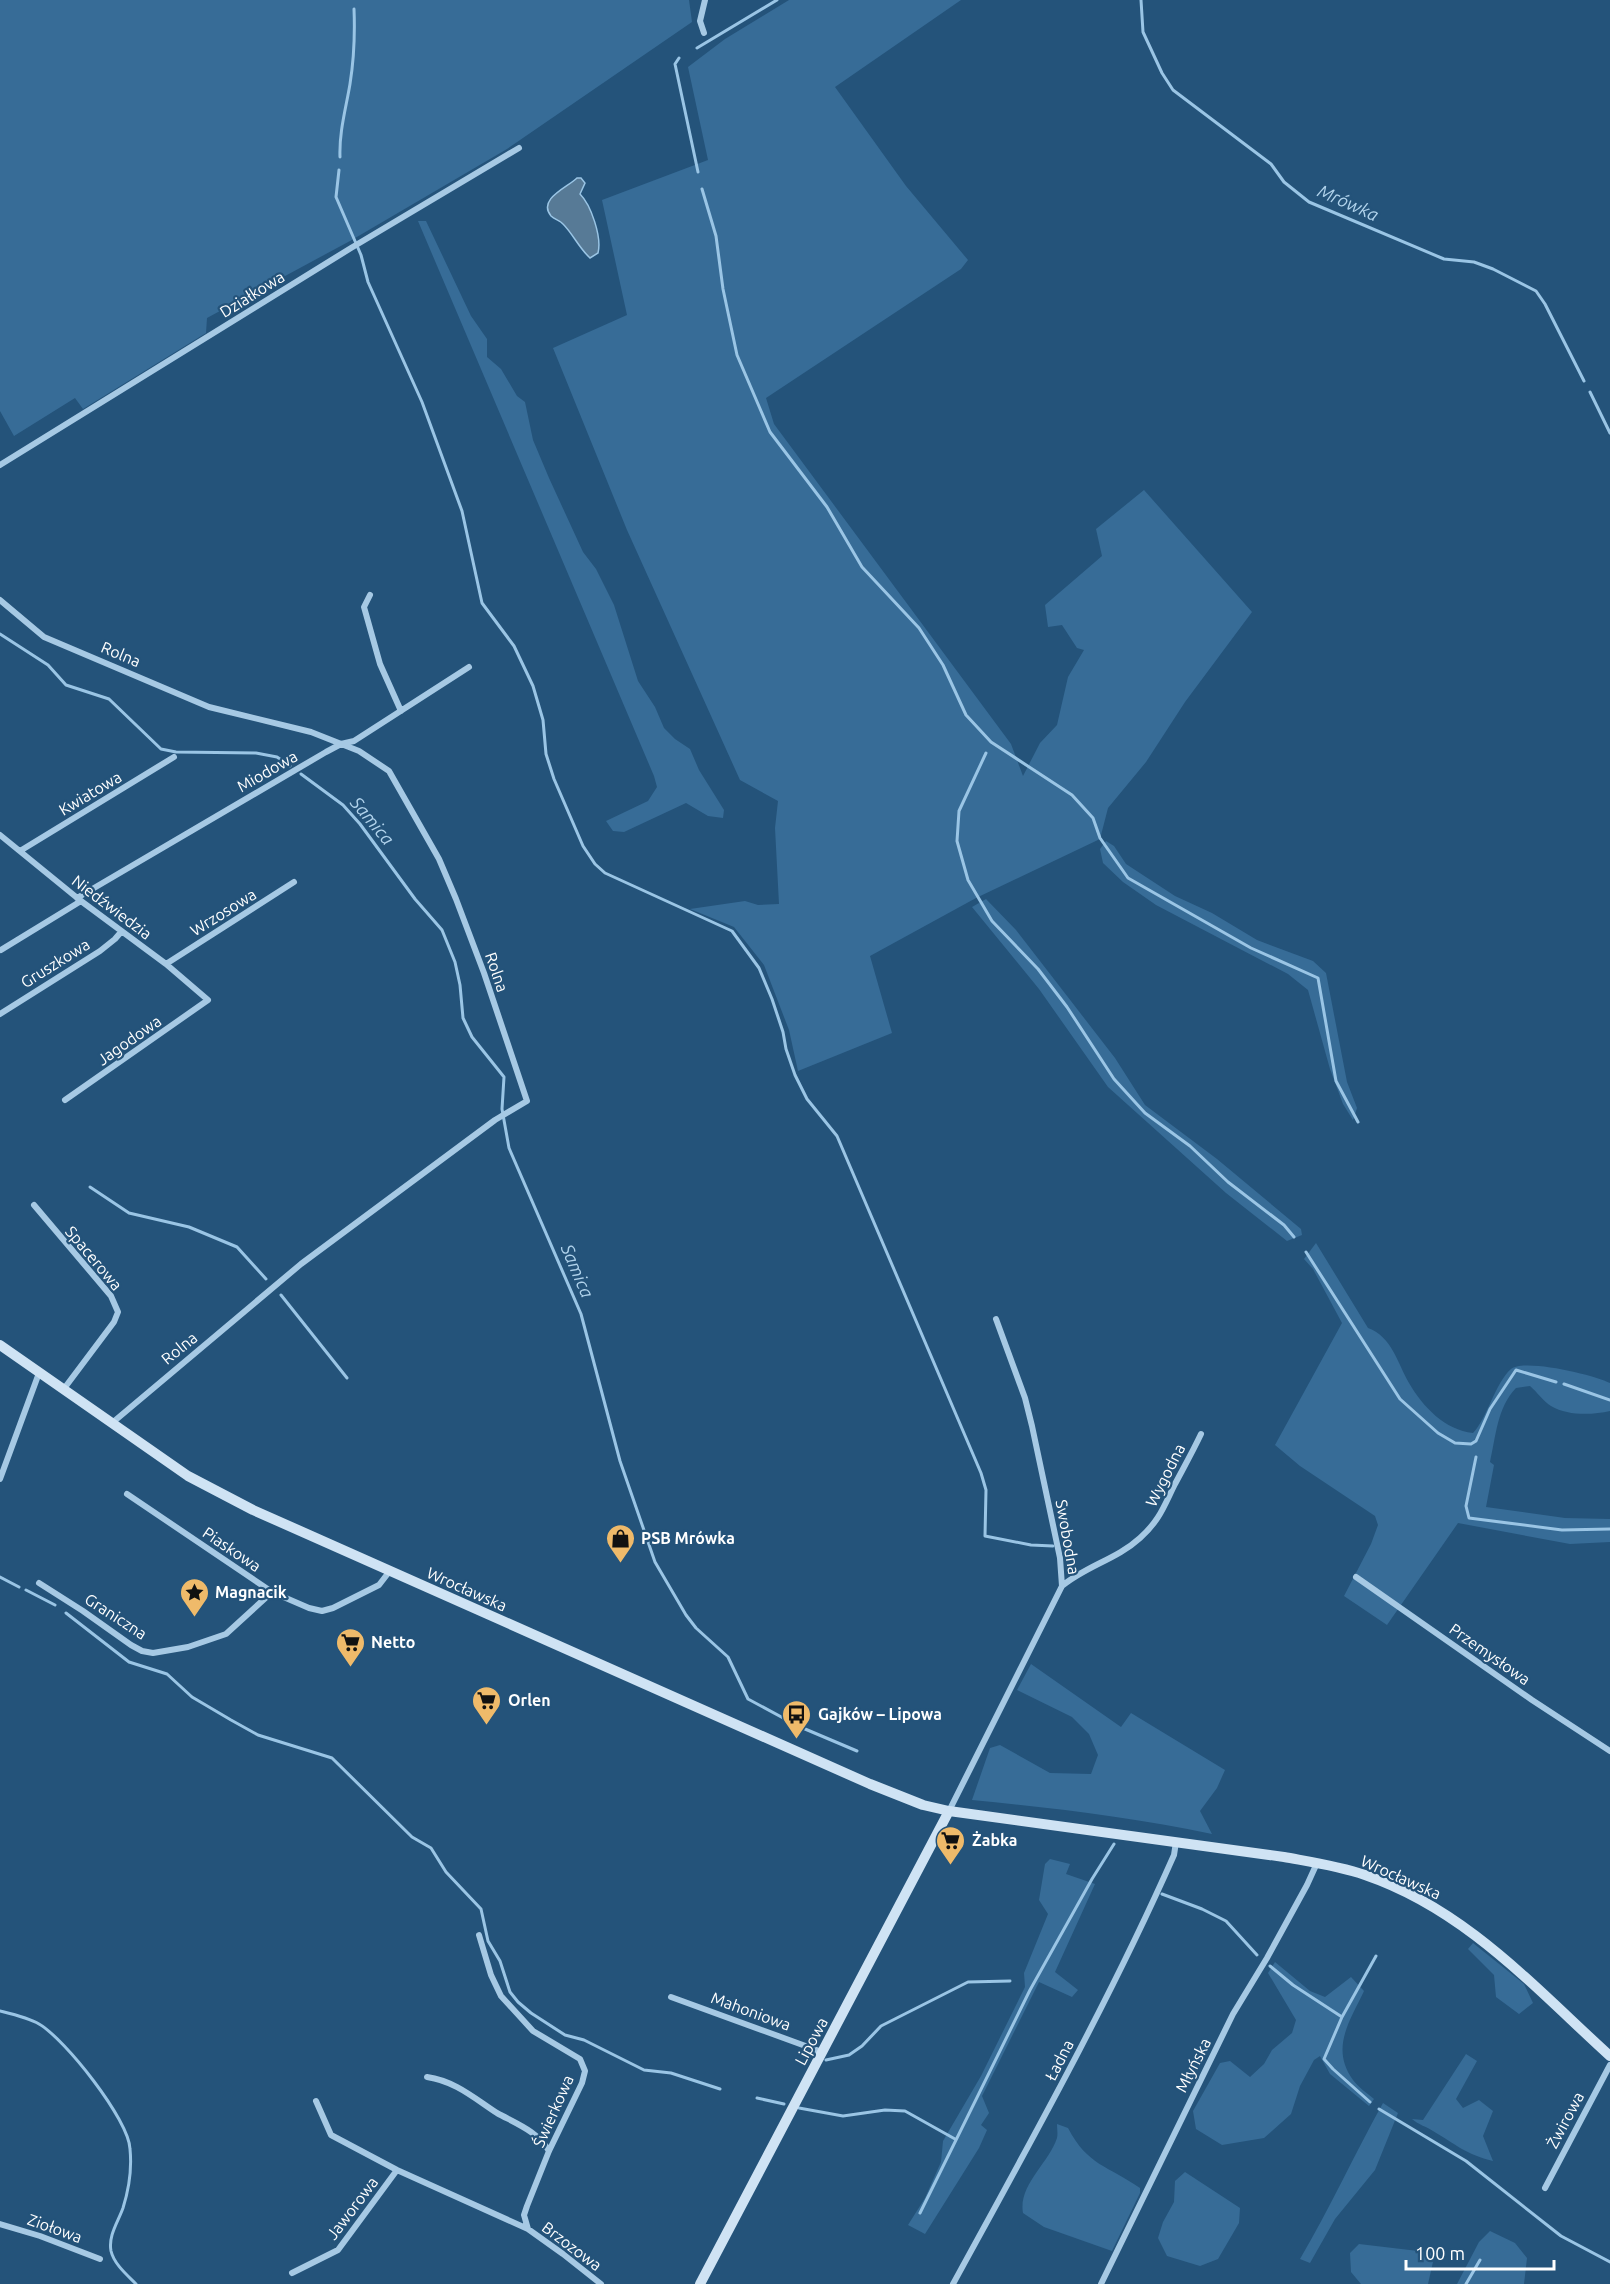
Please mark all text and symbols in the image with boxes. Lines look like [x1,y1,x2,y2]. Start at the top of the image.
water label: Mrówka [1315,180,1382,224]
street label: Działkowa [216,267,288,321]
street label: Rolna [99,638,143,670]
street label: Miodowa [234,747,300,795]
street label: Kwiatowa [55,767,125,819]
water label: Samica [346,792,399,849]
street label: Niedźwiedzia [69,871,155,943]
street label: Wrzosowa [187,885,259,939]
street label: Gruszkowa [17,935,93,991]
street label: Rolna [482,950,512,994]
street label: Jagodowa [94,1011,164,1069]
street label: Spacerowa [62,1222,126,1294]
water label: Samica [557,1240,598,1301]
street label: Rolna [157,1328,201,1368]
street label: Wygodna [1142,1441,1188,1509]
street label: Swobodna [1053,1498,1083,1576]
shop icon: PSB Mrówka [604,1522,636,1564]
street label: Piaskowa [199,1523,265,1575]
place label: PSB Mrówka [641,1529,735,1547]
street label: Wrocławska [424,1563,510,1615]
place icon: Magnacik [178,1576,210,1618]
place label: Magnacik [215,1583,287,1601]
street label: Graniczna [82,1589,150,1643]
street label: Przemysłowa [1446,1620,1534,1688]
supermarket icon: Netto [334,1626,366,1668]
place label: Netto [371,1633,415,1651]
supermarket icon: Orlen [471,1684,503,1726]
place label: Orlen [508,1691,551,1709]
bus stop icon: Gajków – Lipowa [781,1698,813,1740]
place label: Gajków – Lipowa [818,1705,942,1723]
supermarket icon: Żabka [935,1824,967,1866]
place label: Żabka [972,1831,1018,1849]
street label: Wrocławska [1358,1851,1444,1903]
street label: Mahoniowa [709,1988,793,2034]
street label: Lipowa [791,2014,831,2068]
street label: Młyńska [1172,2035,1214,2095]
street label: Ładna [1041,2037,1077,2083]
street label: Świerkowa [528,2072,577,2150]
street label: Żwirowa [1543,2089,1587,2151]
street label: Jaworowa [323,2173,381,2243]
street label: Ziołowa [25,2210,85,2246]
street label: Brzozowa [539,2218,605,2274]
scale bar [1406,2233,1554,2271]
text: 100 m [1415,2243,1465,2263]

